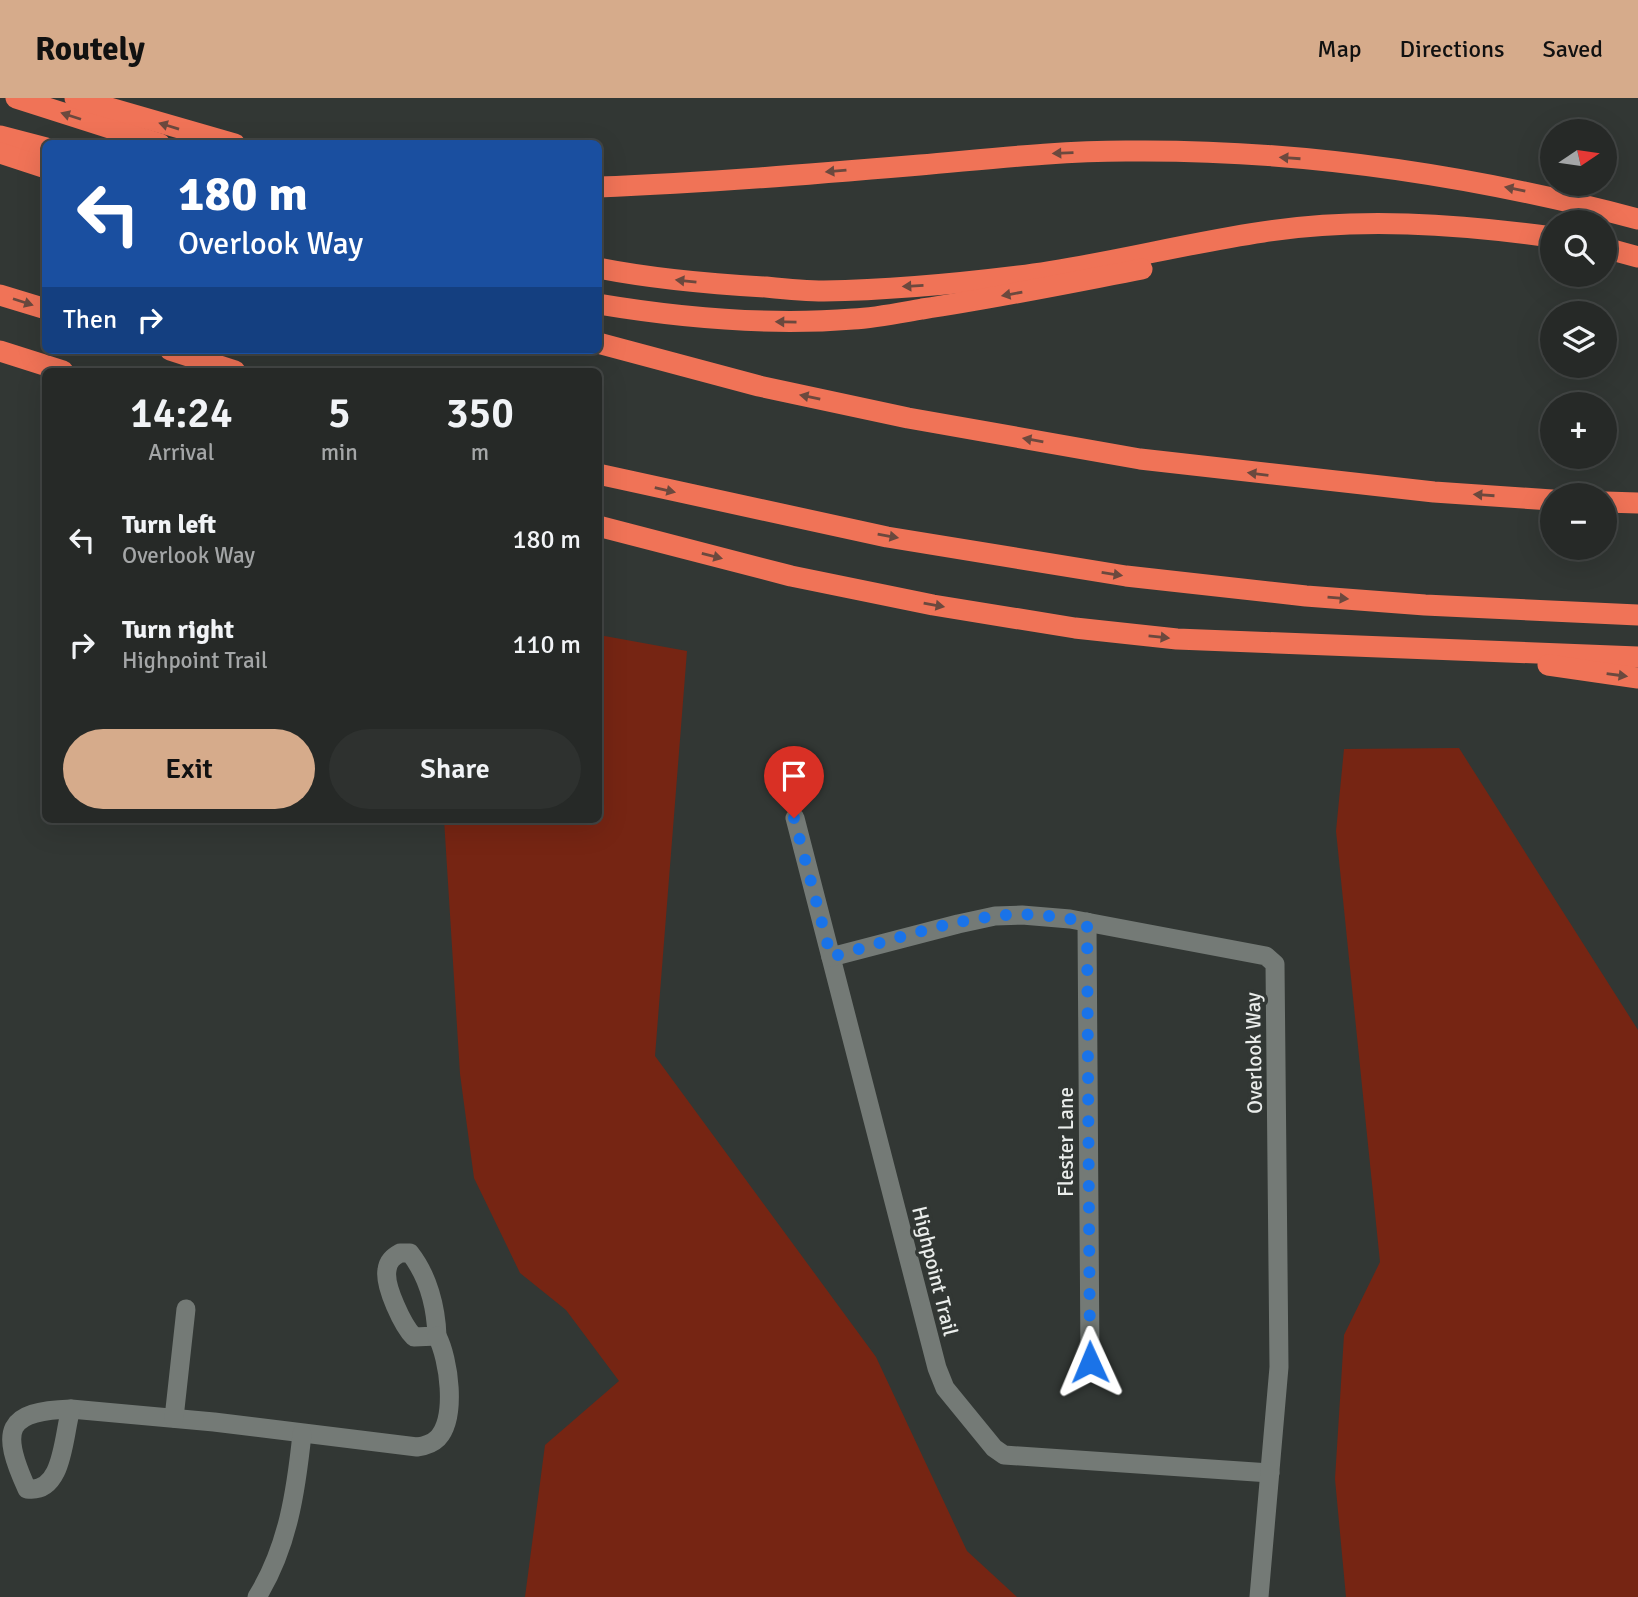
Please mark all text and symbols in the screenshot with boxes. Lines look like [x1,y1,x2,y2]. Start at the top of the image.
text: Routely [35,29,145,70]
text: Map [1317,34,1362,64]
text: Directions [1400,34,1505,64]
text: Saved [1543,34,1603,64]
one-way arrow [60,110,81,120]
north arrow [1540,119,1617,196]
map controls [1540,119,1617,560]
one-way arrow [158,120,180,131]
one-way arrow [1052,148,1074,159]
one-way arrow [1279,152,1301,163]
text: 180 m [178,164,308,224]
one-way arrow [825,166,847,177]
icon: left [63,168,154,259]
one-way arrow [1504,183,1526,194]
button: search [1540,210,1617,287]
text: Overlook Way [178,224,363,263]
one-way arrow [675,275,697,286]
one-way arrow [902,281,924,292]
one-way arrow [1001,289,1023,300]
one-way arrow [12,297,33,308]
icon: right [131,301,169,339]
button: layers [1540,301,1617,378]
text: Then [63,304,117,336]
one-way arrow [775,316,797,328]
text: 14:24 [130,388,233,439]
text: 5 [328,388,351,439]
text: 350 [446,388,514,439]
one-way arrow [799,391,821,402]
button: + [1540,392,1617,469]
one-way arrow [1022,434,1044,445]
text: Arrival [148,438,214,467]
text: min [321,438,358,467]
text: m [471,438,489,467]
one-way arrow [1247,468,1269,479]
button: − [1540,483,1617,560]
one-way arrow [654,484,676,495]
one-way arrow [1473,490,1495,501]
text: Turn left [122,509,216,541]
icon: left [63,521,101,559]
text: 180 m [512,524,581,556]
one-way arrow [877,531,899,542]
text: Overlook Way [122,541,255,570]
one-way arrow [701,551,723,562]
one-way arrow [1101,569,1123,580]
one-way arrow [1327,593,1349,604]
one-way arrow [923,600,945,611]
text: Turn right [122,614,234,646]
icon: right [63,626,101,664]
text: 110 m [512,629,581,661]
one-way arrow [1148,632,1170,643]
text: Highpoint Trail [122,646,268,675]
one-way arrow [1606,670,1628,681]
button: Exit [63,729,315,809]
button: Share [329,729,581,809]
pin [764,746,824,818]
icon: arrive [775,757,813,795]
street label: Overlook Way [1240,992,1268,1114]
street label: Flester Lane [1053,1087,1079,1197]
street label: Highpoint Trail [906,1203,964,1339]
position arrow [1053,1325,1127,1399]

